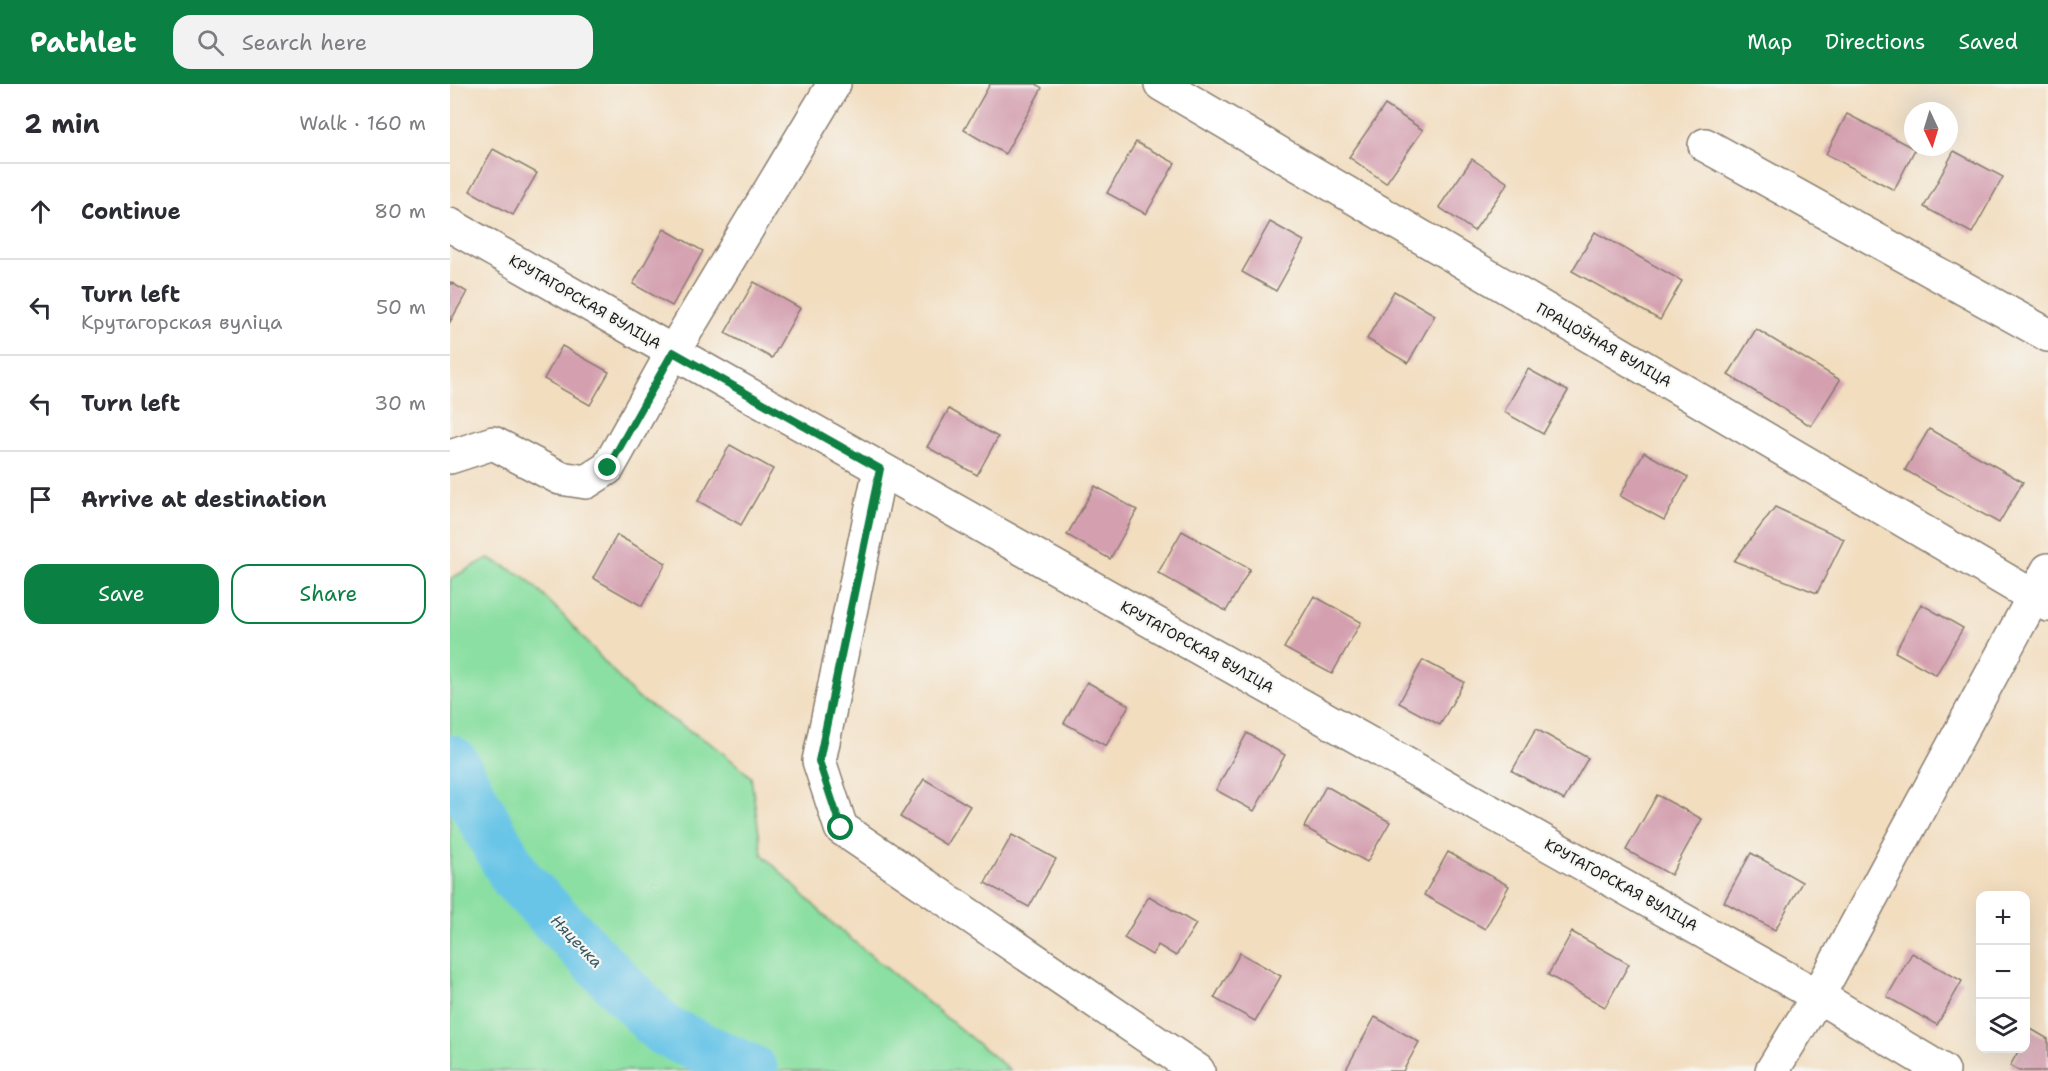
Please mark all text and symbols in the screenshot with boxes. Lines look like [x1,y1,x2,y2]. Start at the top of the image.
search box [173,15,593,69]
text: Pathlet [30,23,137,61]
icon: search [194,26,227,59]
text: Search here [242,28,367,57]
text: Map [1747,28,1792,56]
text: Directions [1825,28,1925,56]
text: Saved [1958,28,2018,56]
north arrow [1904,102,1958,156]
text: 2 min [24,106,100,141]
text: Walk · 160 m [299,110,426,136]
icon: ahead [24,195,57,228]
text: Continue [81,197,181,226]
text: 80 m [374,198,426,224]
street label: КРУТАГОРСКАЯ ВУЛІЦА [505,250,665,354]
text: Turn left [81,280,180,309]
icon: left [24,291,57,324]
text: 50 m [376,294,426,320]
street label: ПРАЦОЎНАЯ ВУЛІЦА [1533,298,1675,392]
text: Крутагорская вуліца [81,309,282,335]
icon: left [24,387,57,420]
text: Turn left [81,389,180,418]
text: 30 m [374,390,426,416]
route end [594,454,620,480]
icon: arrive [24,483,57,516]
text: Arrive at destination [81,485,327,514]
button: Save [24,564,219,624]
button: Share [231,564,426,624]
street label: КРУТАГОРСКАЯ ВУЛІЦА [1117,596,1277,698]
route start [827,814,853,840]
street label: КРУТАГОРСКАЯ ВУЛІЦА [1541,834,1701,936]
map controls [1976,891,2030,1053]
button: + [1976,891,2030,945]
water label: Няцечка [546,910,607,972]
button: − [1976,945,2030,999]
button: layers [1976,999,2030,1053]

